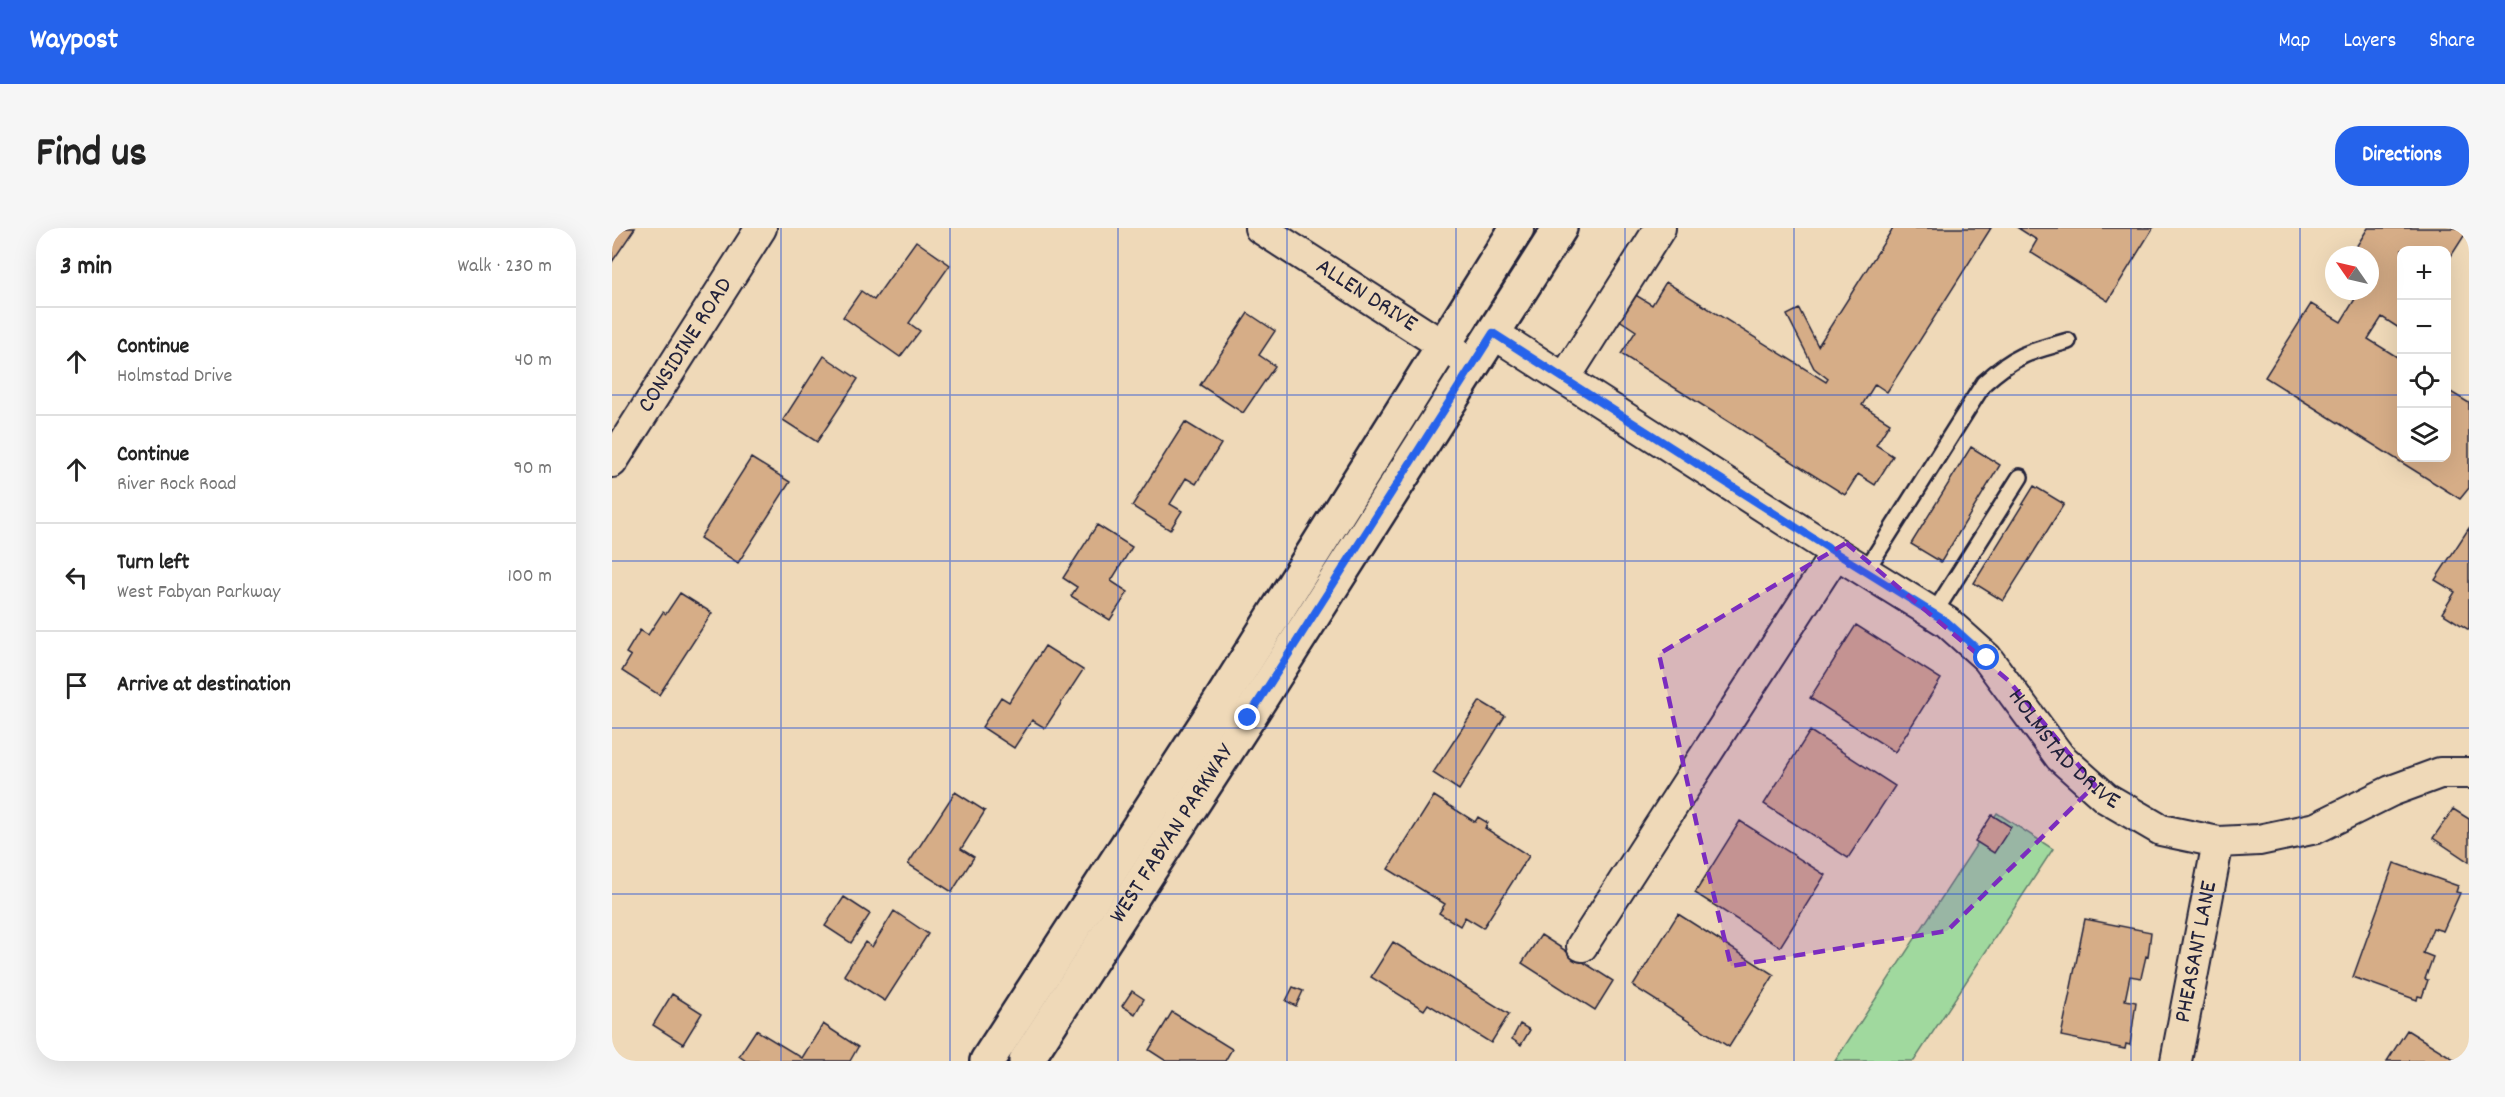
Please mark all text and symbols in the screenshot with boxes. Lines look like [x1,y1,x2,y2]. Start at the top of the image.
text: Waypost [30,22,118,62]
text: Map [2279,27,2310,57]
text: Layers [2343,27,2396,57]
text: Share [2429,27,2475,57]
text: Find us [36,126,147,186]
button: Directions [2335,126,2469,186]
north arrow [2325,246,2379,300]
map controls [2397,246,2451,462]
button: + [2397,246,2451,300]
text: 3 min [60,249,112,286]
street label: ALLEN DRIVE [1308,251,1424,342]
text: Walk · 230 m [458,253,552,281]
street label: CONSIDINE ROAD [630,271,742,420]
button: − [2397,300,2451,354]
text: Continue [117,332,189,363]
icon: ahead [60,345,93,378]
text: 40 m [514,347,552,375]
button: locate [2397,354,2451,408]
text: Holmstad Drive [117,363,232,391]
button: layers [2397,408,2451,462]
text: Continue [117,440,189,471]
icon: ahead [60,453,93,486]
text: 90 m [514,455,552,483]
text: River Rock Road [117,471,236,499]
text: Turn left [117,548,189,579]
icon: left [60,561,93,594]
text: 100 m [508,563,552,591]
text: West Fabyan Parkway [117,579,280,607]
route start [1973,644,1999,670]
icon: arrive [60,669,93,702]
text: Arrive at destination [117,670,291,701]
street label: HOLMSTAD DRIVE [1998,682,2126,819]
route end [1234,704,1260,730]
street label: WEST FABYAN PARKWAY [1102,737,1244,931]
street label: PHEASANT LANE [2167,878,2227,1026]

